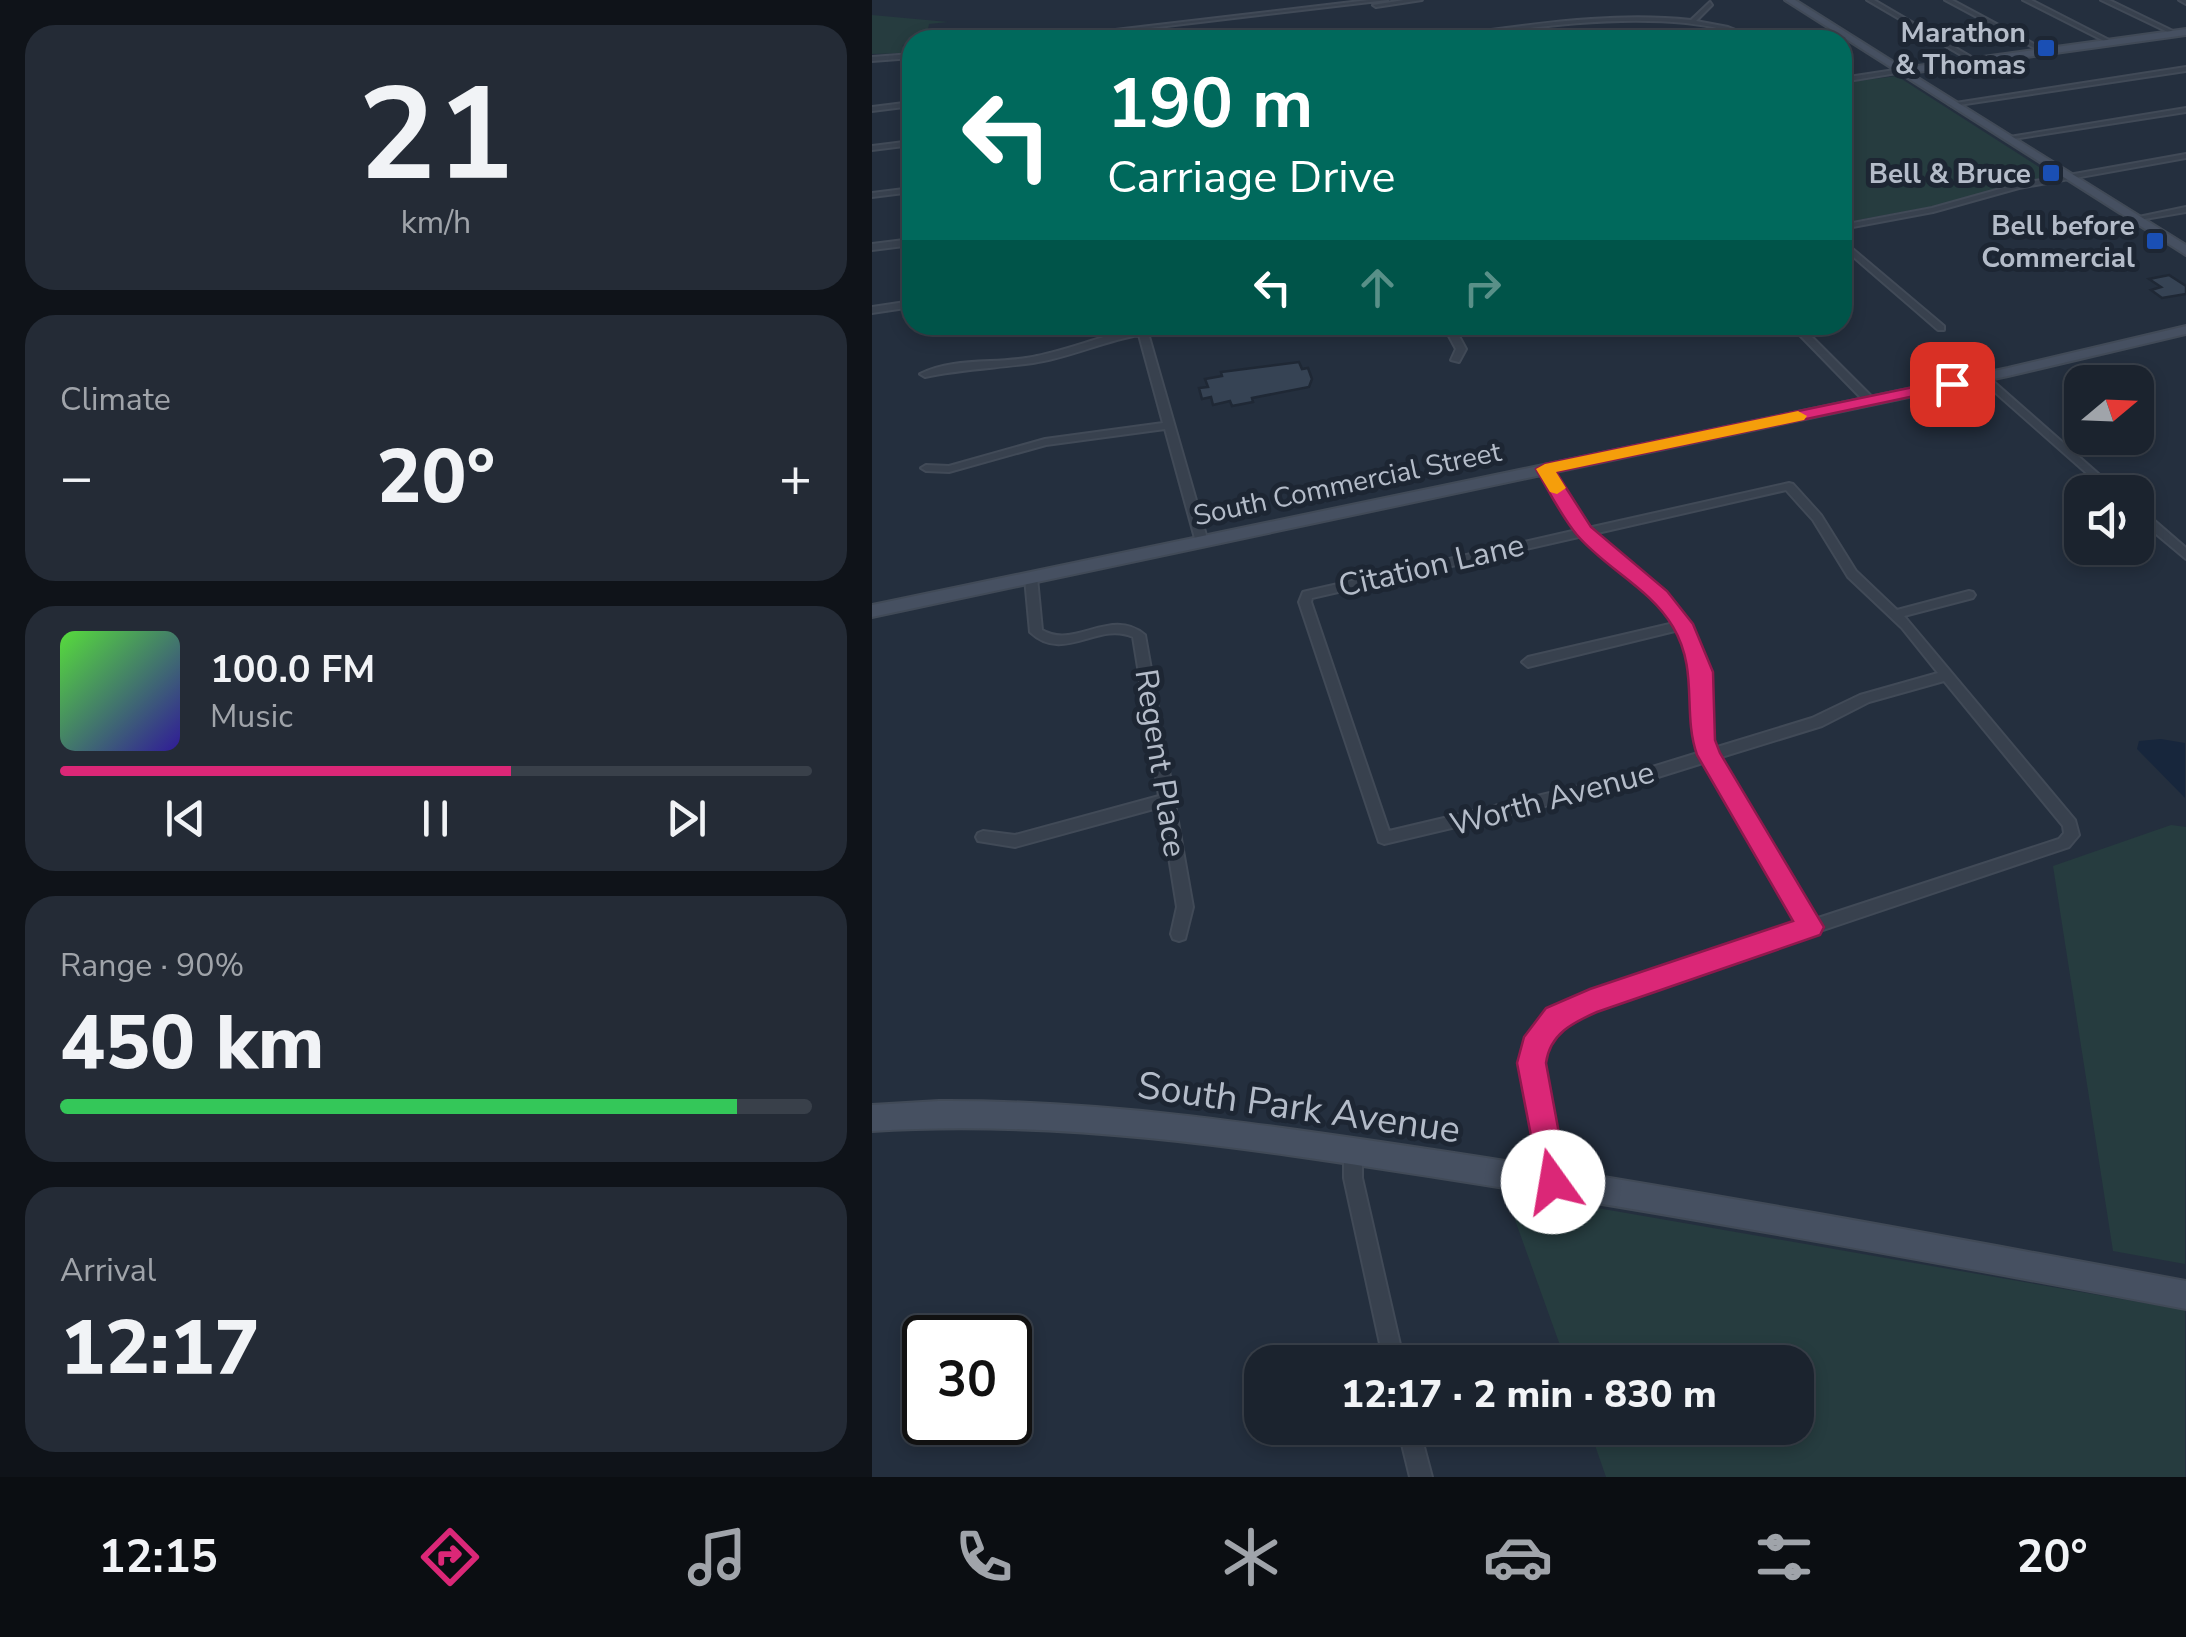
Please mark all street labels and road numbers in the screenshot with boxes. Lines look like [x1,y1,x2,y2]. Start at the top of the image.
street label: South Commercial Street [1190,433,1505,535]
street label: Citation Lane [1334,523,1528,608]
street label: Regent Place [1124,666,1197,860]
street label: Worth Avenue [1445,751,1659,846]
street label: South Park Avenue [1134,1060,1464,1155]

